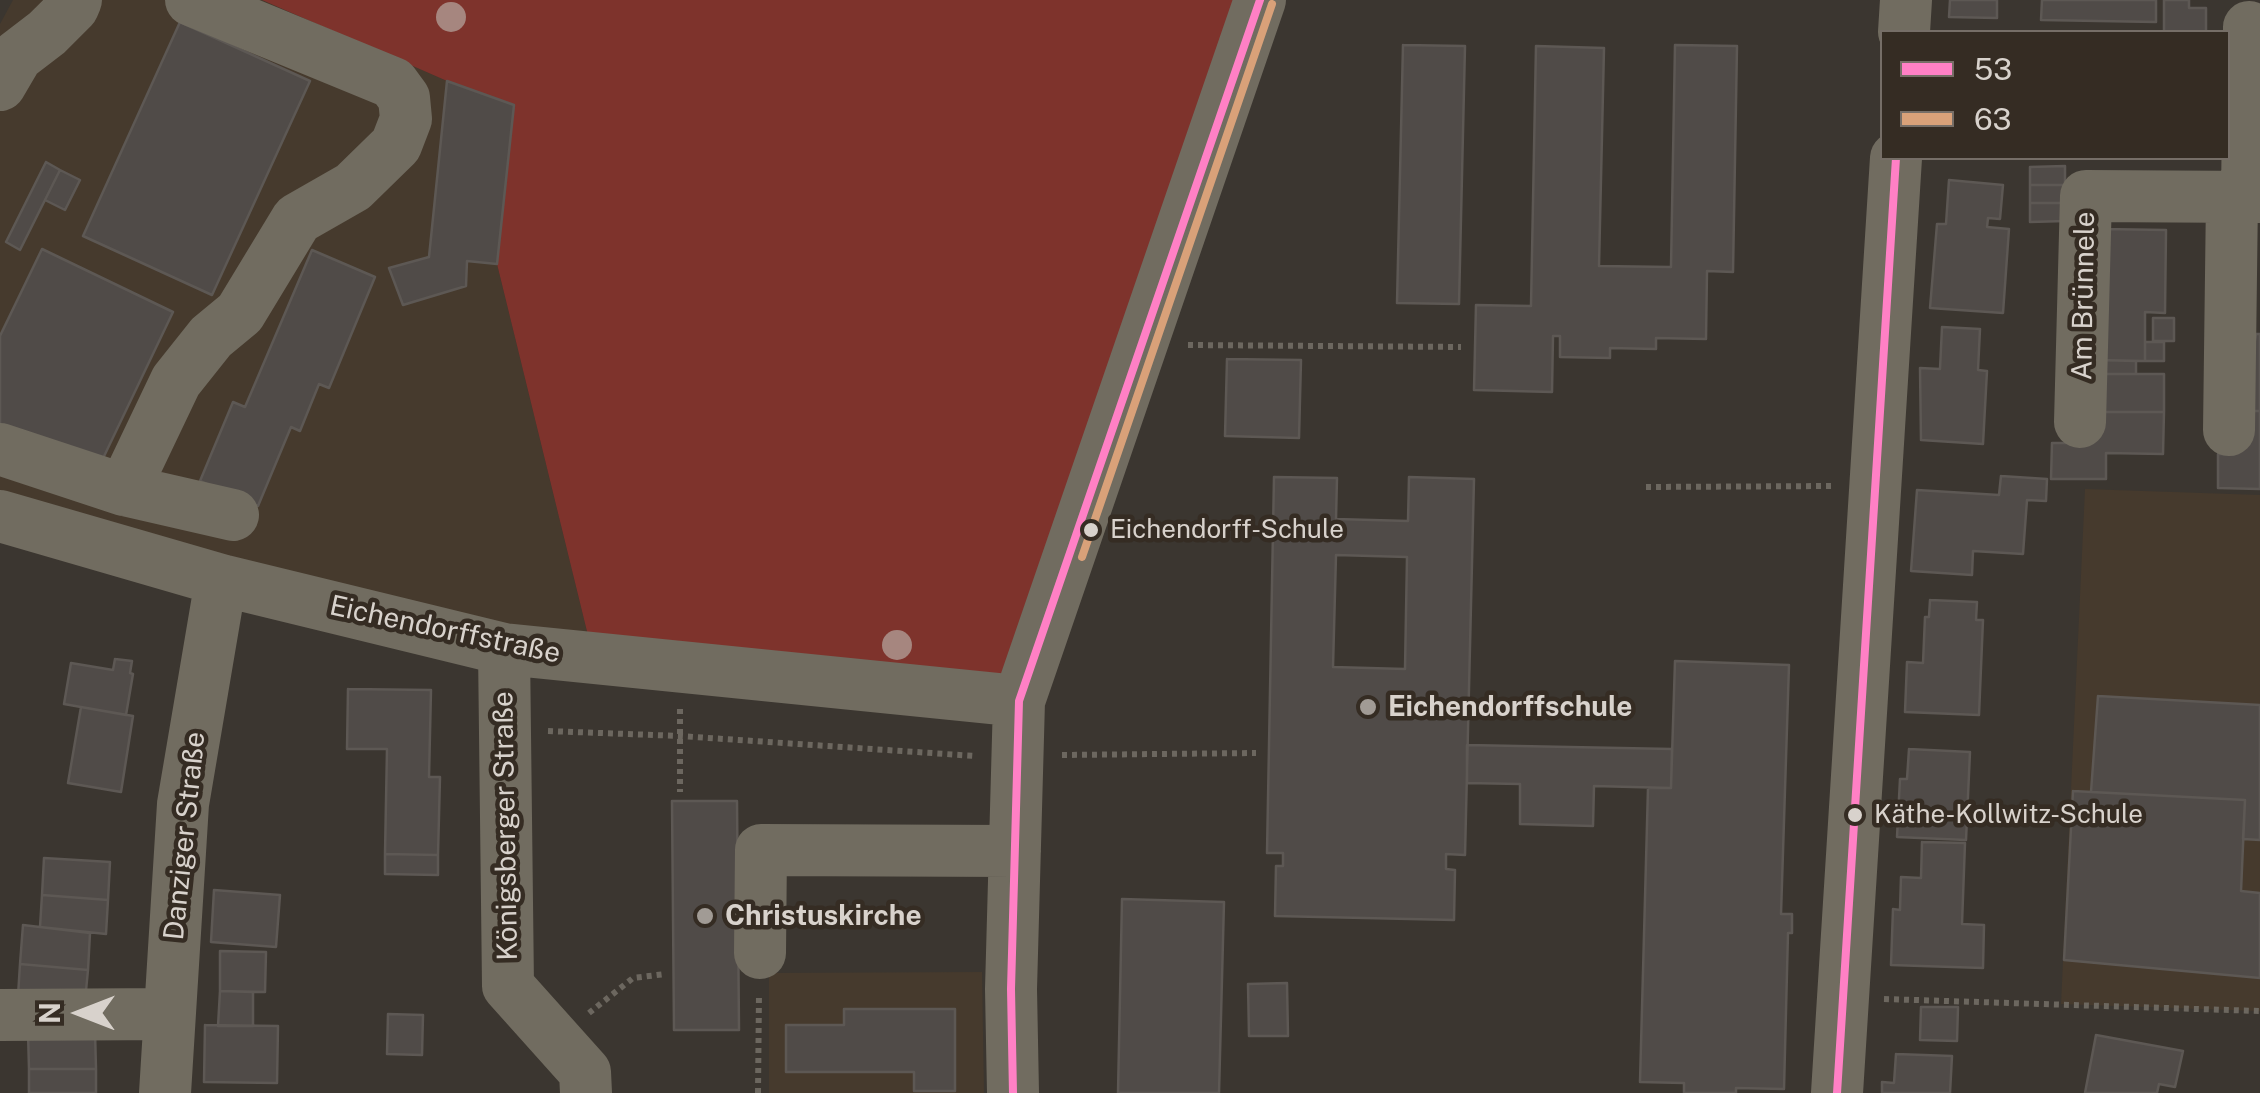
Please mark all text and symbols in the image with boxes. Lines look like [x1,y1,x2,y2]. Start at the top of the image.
legend [1880,30,2230,160]
text: 53 [1974,51,2012,87]
text: 63 [1974,101,2011,137]
street label: Am Brünnele [2066,211,2102,381]
place label: Eichendorff-Schule [1110,514,1344,546]
marker: Eichendorff-Schule [1081,520,1101,540]
street label: Eichendorffstraße [326,589,564,671]
place label: Eichendorffschule [1388,690,1632,724]
street label: Königsberger Straße [487,691,525,961]
marker: Eichendorffschule [1357,696,1379,718]
street label: Danziger Straße [157,730,213,942]
place label: Käthe-Kollwitz-Schule [1874,799,2143,831]
marker: Käthe-Kollwitz-Schule [1845,805,1865,825]
place label: Christuskirche [725,899,922,933]
marker: Christuskirche [694,905,716,927]
north arrow [30,963,130,1063]
text: N [33,1002,66,1024]

